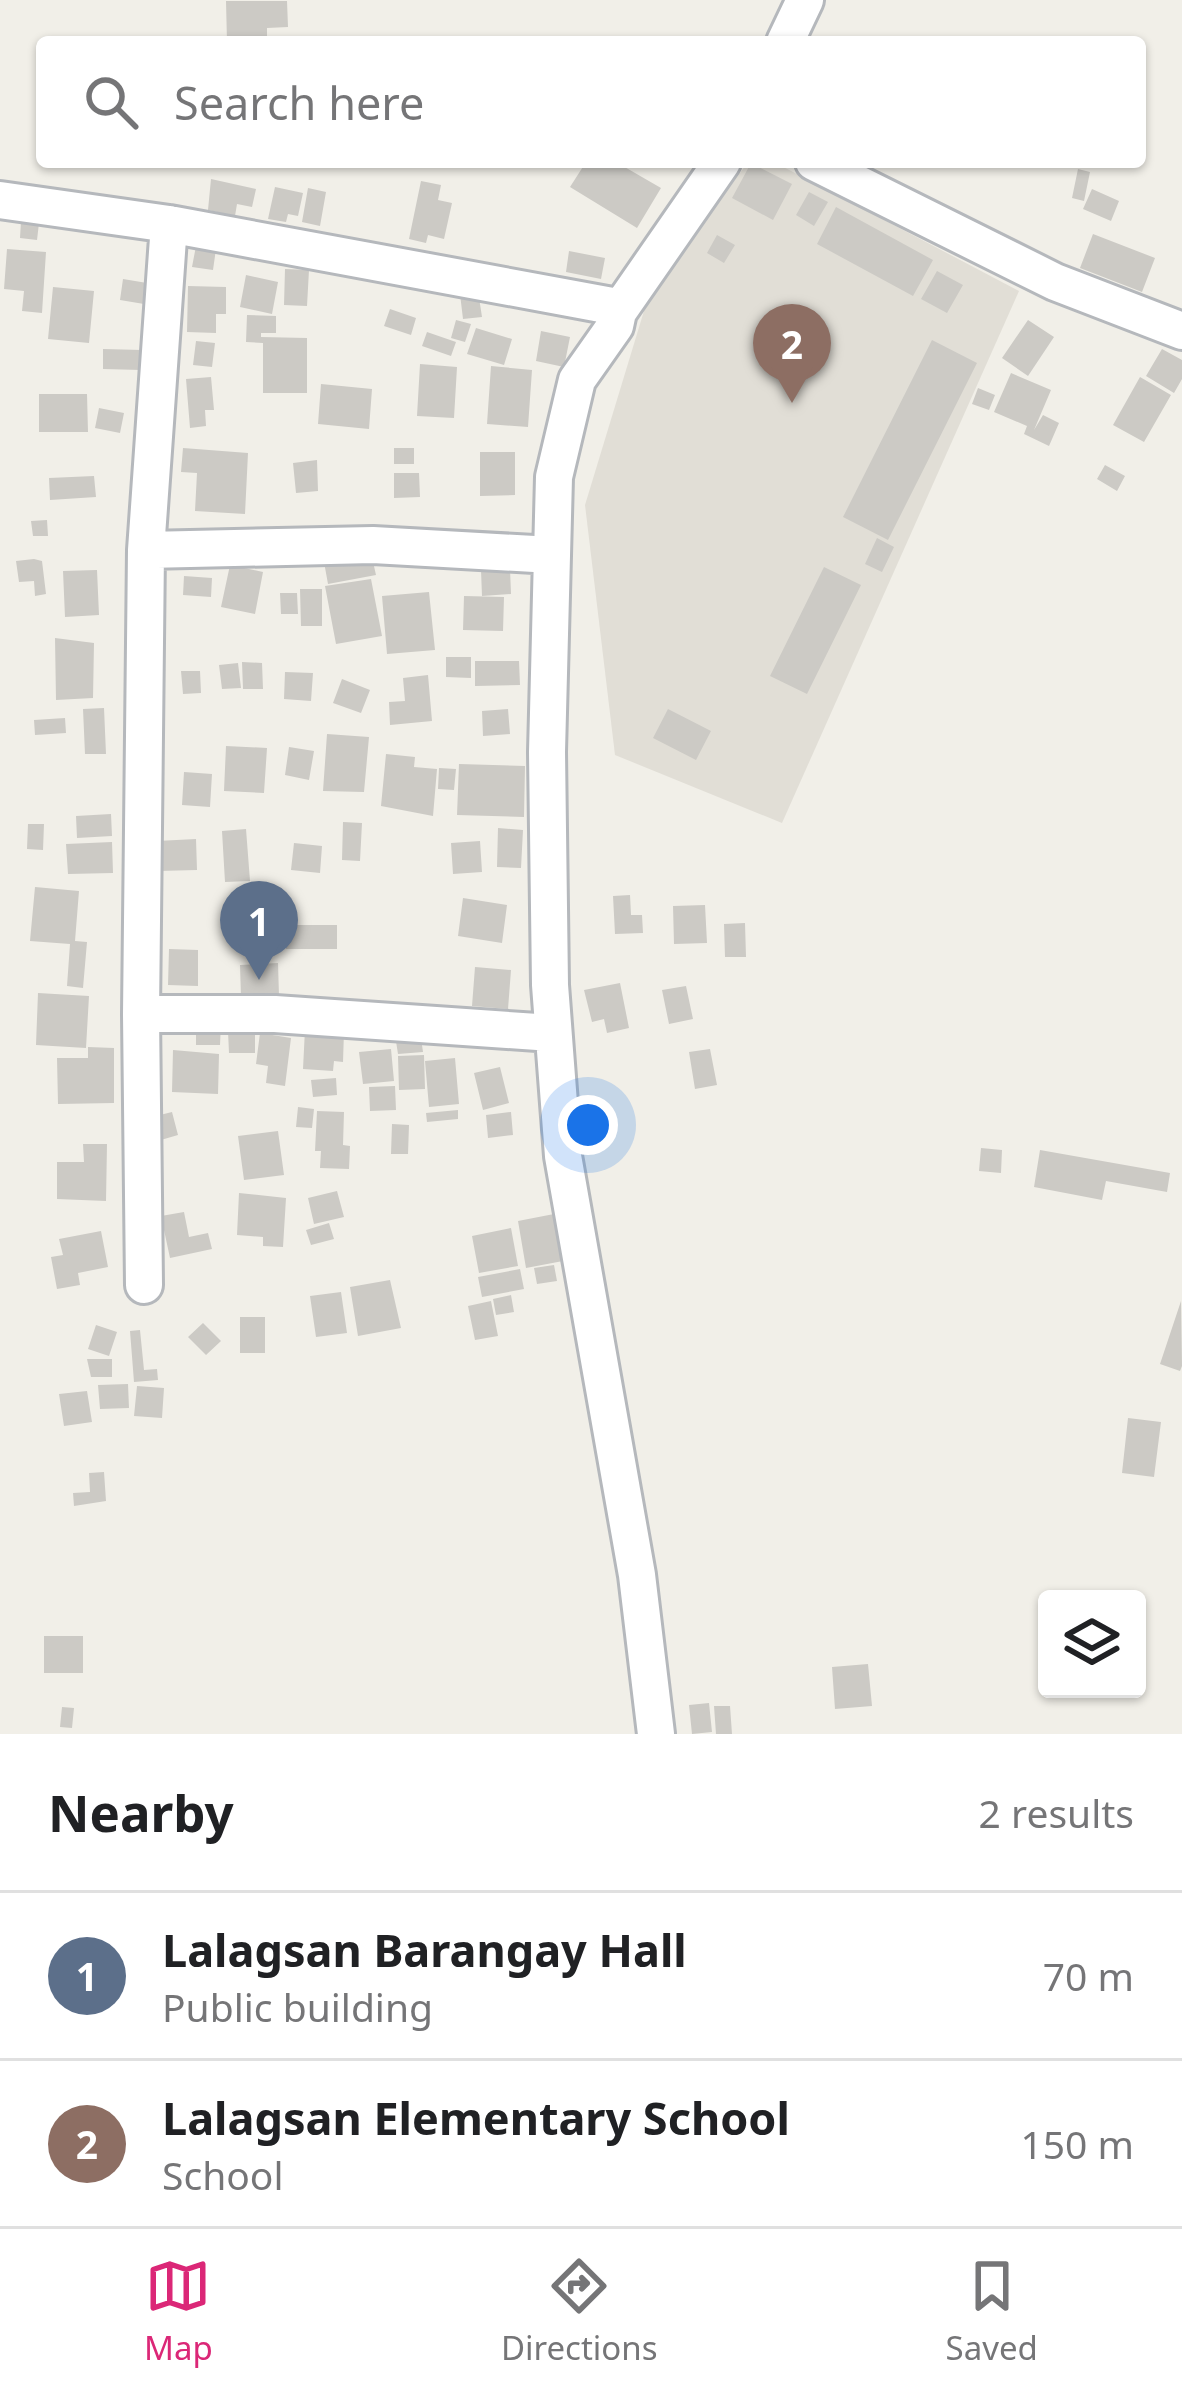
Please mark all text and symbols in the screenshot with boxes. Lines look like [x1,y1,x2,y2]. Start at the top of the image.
search box [36,36,1146,168]
icon: search [78,69,144,135]
text: Search here [174,72,424,133]
pin: 2 [753,304,831,403]
pin: 1 [220,881,298,980]
your location [558,1095,618,1155]
map controls [1038,1590,1146,1698]
button: layers [1038,1590,1146,1698]
text: Nearby [48,1777,234,1847]
text: 2 results [979,1786,1134,1839]
text: Lalagsan Barangay Hall [162,1919,687,1980]
text: 1 [76,1949,98,2002]
text: 70 m [1043,1949,1134,2002]
text: Public building [162,1980,433,2033]
text: Lalagsan Elementary School [162,2087,790,2148]
text: 2 [76,2117,98,2170]
text: 150 m [1020,2117,1134,2170]
text: School [162,2148,284,2201]
tab: Map [144,2253,213,2370]
tab: Directions [501,2253,658,2370]
tab: Saved [946,2253,1038,2370]

